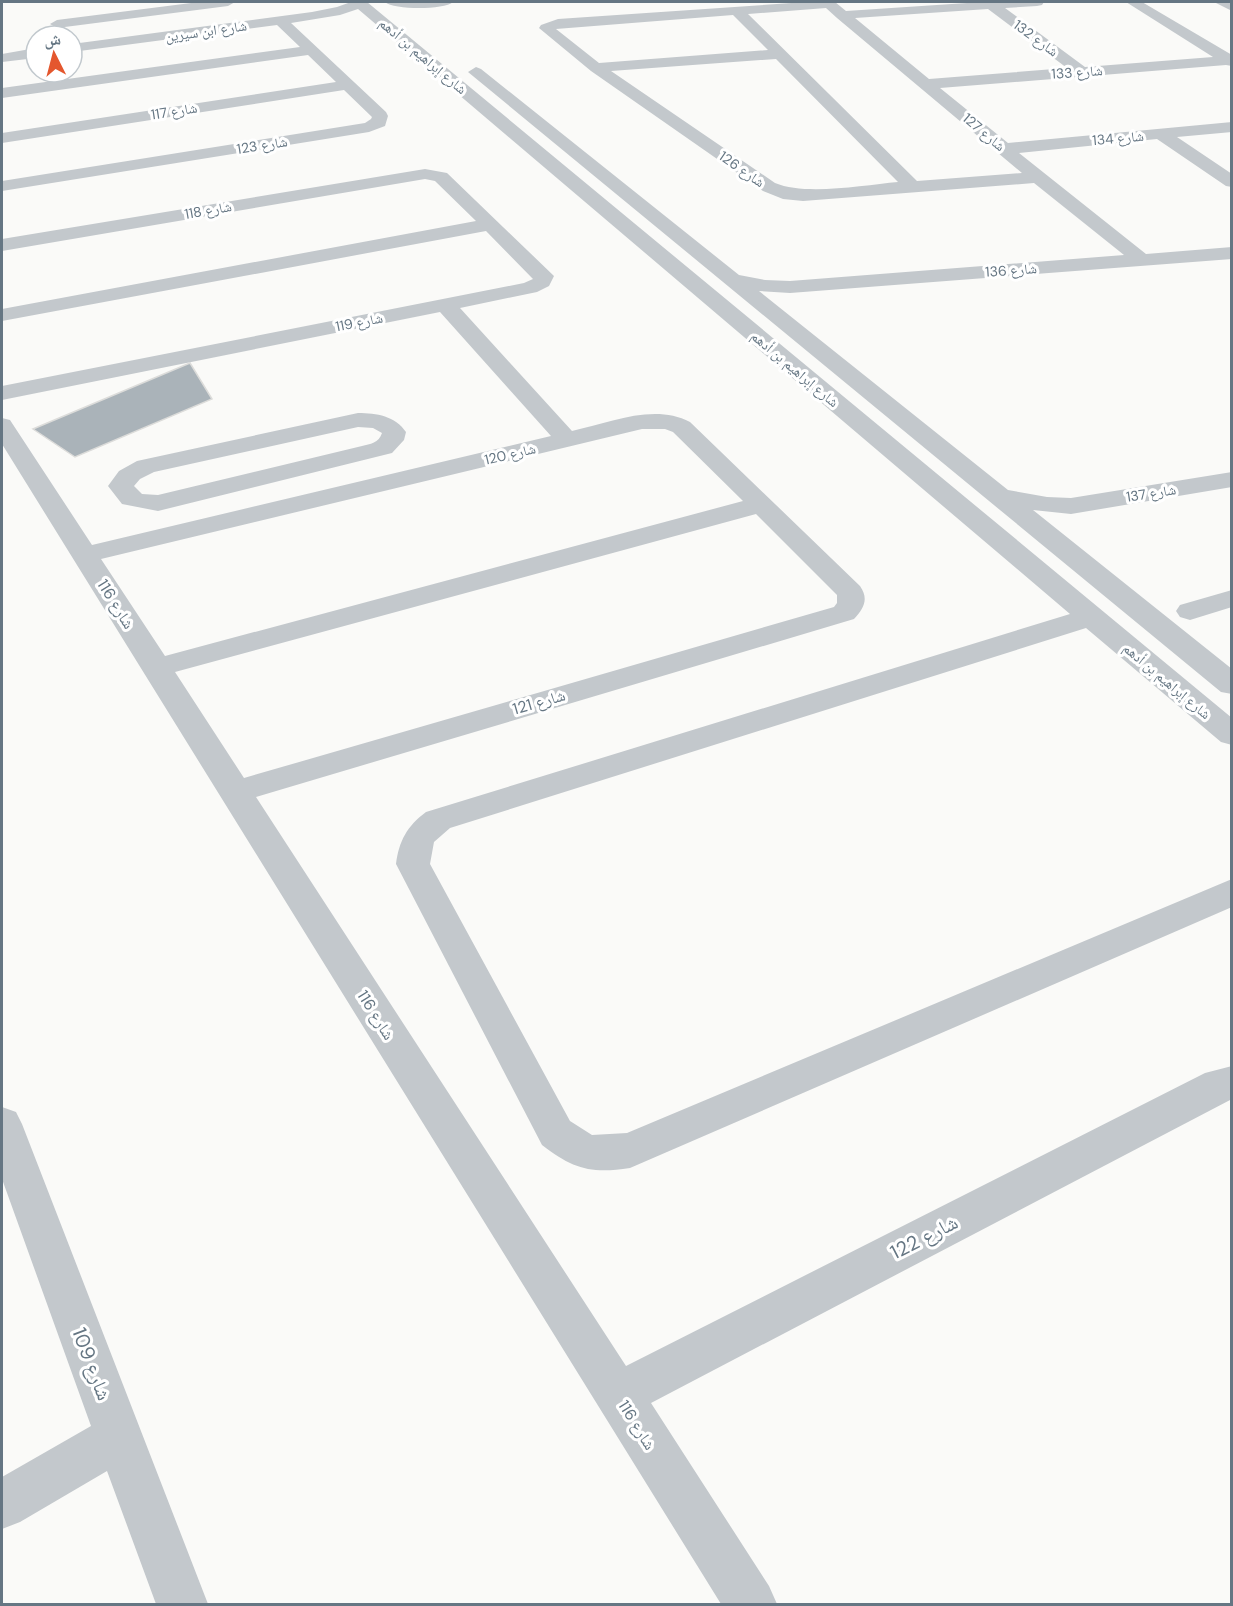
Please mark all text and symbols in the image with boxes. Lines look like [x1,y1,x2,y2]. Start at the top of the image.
street label: شارع إبراهيم بن أدهم [375,14,471,99]
street label: شارع ابن سيرين [164,16,248,47]
street label: شارع 132 [1009,16,1062,61]
north arrow [24,24,84,84]
text: ش [43,28,62,51]
street label: شارع 133 [1051,61,1103,84]
street label: شارع 117 [150,98,199,125]
street label: شارع 127 [958,109,1009,156]
street label: شارع 134 [1092,127,1145,150]
street label: شارع 123 [235,132,289,159]
street label: شارع 126 [715,147,768,192]
street label: شارع 118 [183,197,233,224]
street label: شارع 136 [985,259,1038,282]
street label: شارع 119 [334,309,384,336]
street label: شارع إبراهيم بن أدهم [747,327,843,412]
street label: شارع 120 [483,439,538,470]
street label: شارع 137 [1125,480,1177,507]
street label: شارع 116 [93,575,139,633]
street label: شارع إبراهيم بن أدهم [1119,639,1215,724]
street label: شارع 121 [510,684,568,720]
street label: شارع 116 [353,986,399,1044]
street label: شارع 122 [886,1209,962,1265]
street label: شارع 109 [66,1324,118,1404]
street label: شارع 116 [614,1396,660,1454]

